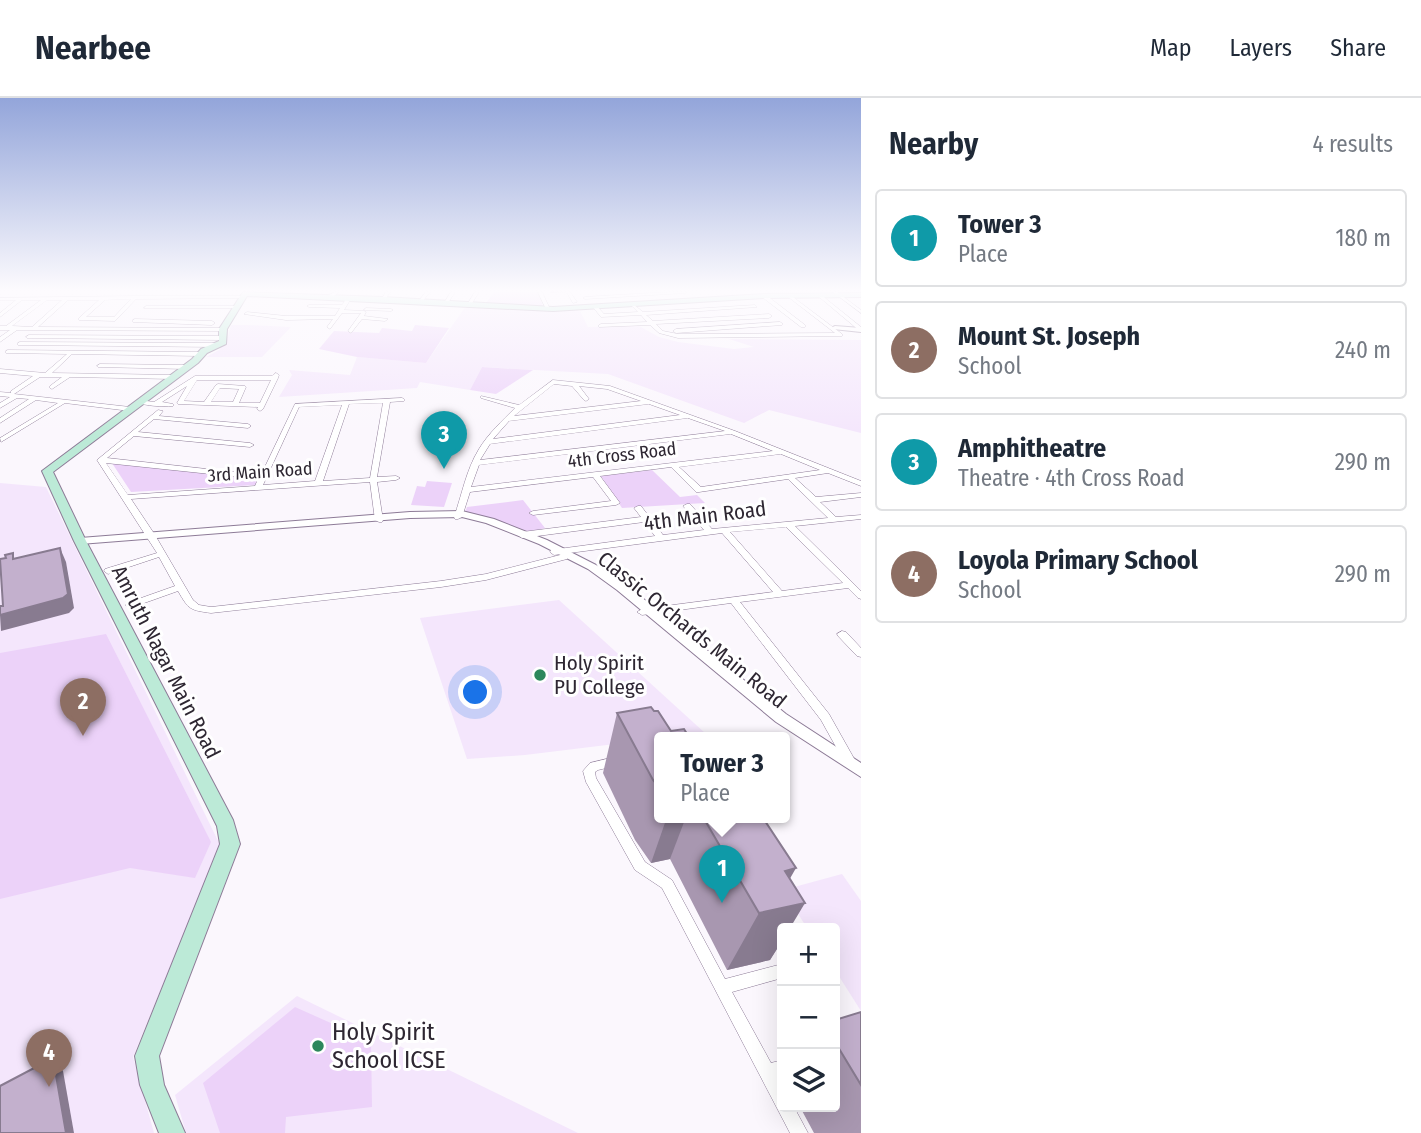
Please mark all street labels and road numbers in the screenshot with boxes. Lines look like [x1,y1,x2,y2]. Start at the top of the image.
street label: 4th Cross Road [566,437,678,473]
street label: 3rd Main Road [207,457,313,487]
street label: 4th Main Road [642,496,768,536]
street label: Classic Orchards Main Road [592,546,792,714]
street label: Amruth Nagar Main Road [106,561,226,763]

